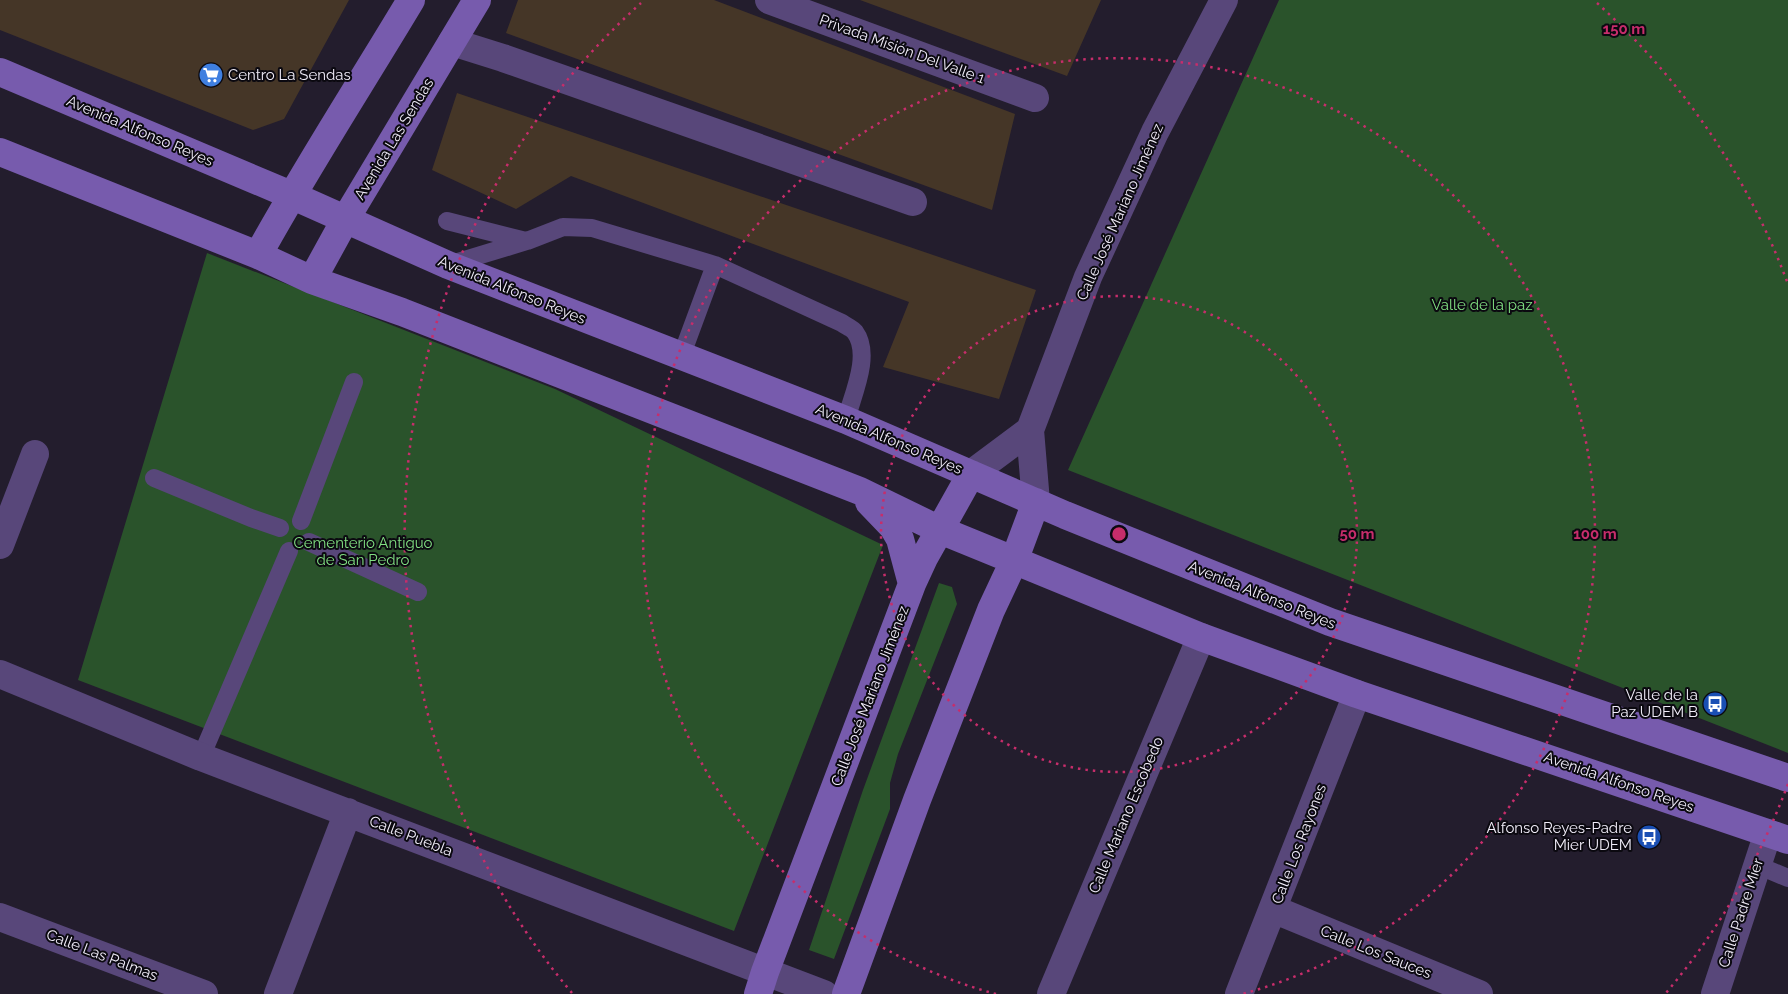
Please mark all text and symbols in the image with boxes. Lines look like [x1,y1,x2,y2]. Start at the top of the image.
street label: Privada Misión Del Valle 1 [817,11,988,88]
text: 150 m [1603,20,1645,38]
supermarket icon: Centro La Sendas [198,62,224,88]
place label: Centro La Sendas [228,66,351,84]
street label: Avenida Las Sendas [351,75,437,203]
street label: Avenida Alfonso Reyes [64,92,216,170]
street label: Calle José Mariano Jiménez [1073,121,1167,303]
street label: Avenida Alfonso Reyes [436,252,588,328]
park label: Valle de la paz [1431,296,1533,314]
street label: Avenida Alfonso Reyes [813,400,965,478]
centre of rings [1110,525,1128,543]
text: 50 m [1339,525,1375,543]
text: 100 m [1573,525,1617,543]
park label: Cementerio Antiguo de San Pedro [293,534,433,569]
street label: Avenida Alfonso Reyes [1186,557,1338,633]
street label: Calle José Mariano Jiménez [827,603,913,789]
place label: Valle de la Paz UDEM B [1611,686,1698,721]
bus stop icon: Valle de la Paz UDEM B [1702,691,1728,717]
street label: Calle Mariano Escobedo [1085,734,1167,896]
street label: Avenida Alfonso Reyes [1542,748,1696,816]
street label: Calle Los Rayones [1268,781,1330,907]
street label: Calle Puebla [367,812,455,860]
place label: Alfonso Reyes-Padre Mier UDEM [1486,819,1632,854]
bus stop icon: Alfonso Reyes-Padre Mier UDEM [1636,824,1662,850]
street label: Calle Padre Mier [1715,855,1767,970]
street label: Calle Los Sauces [1318,922,1434,982]
street label: Calle Las Palmas [44,925,160,985]

